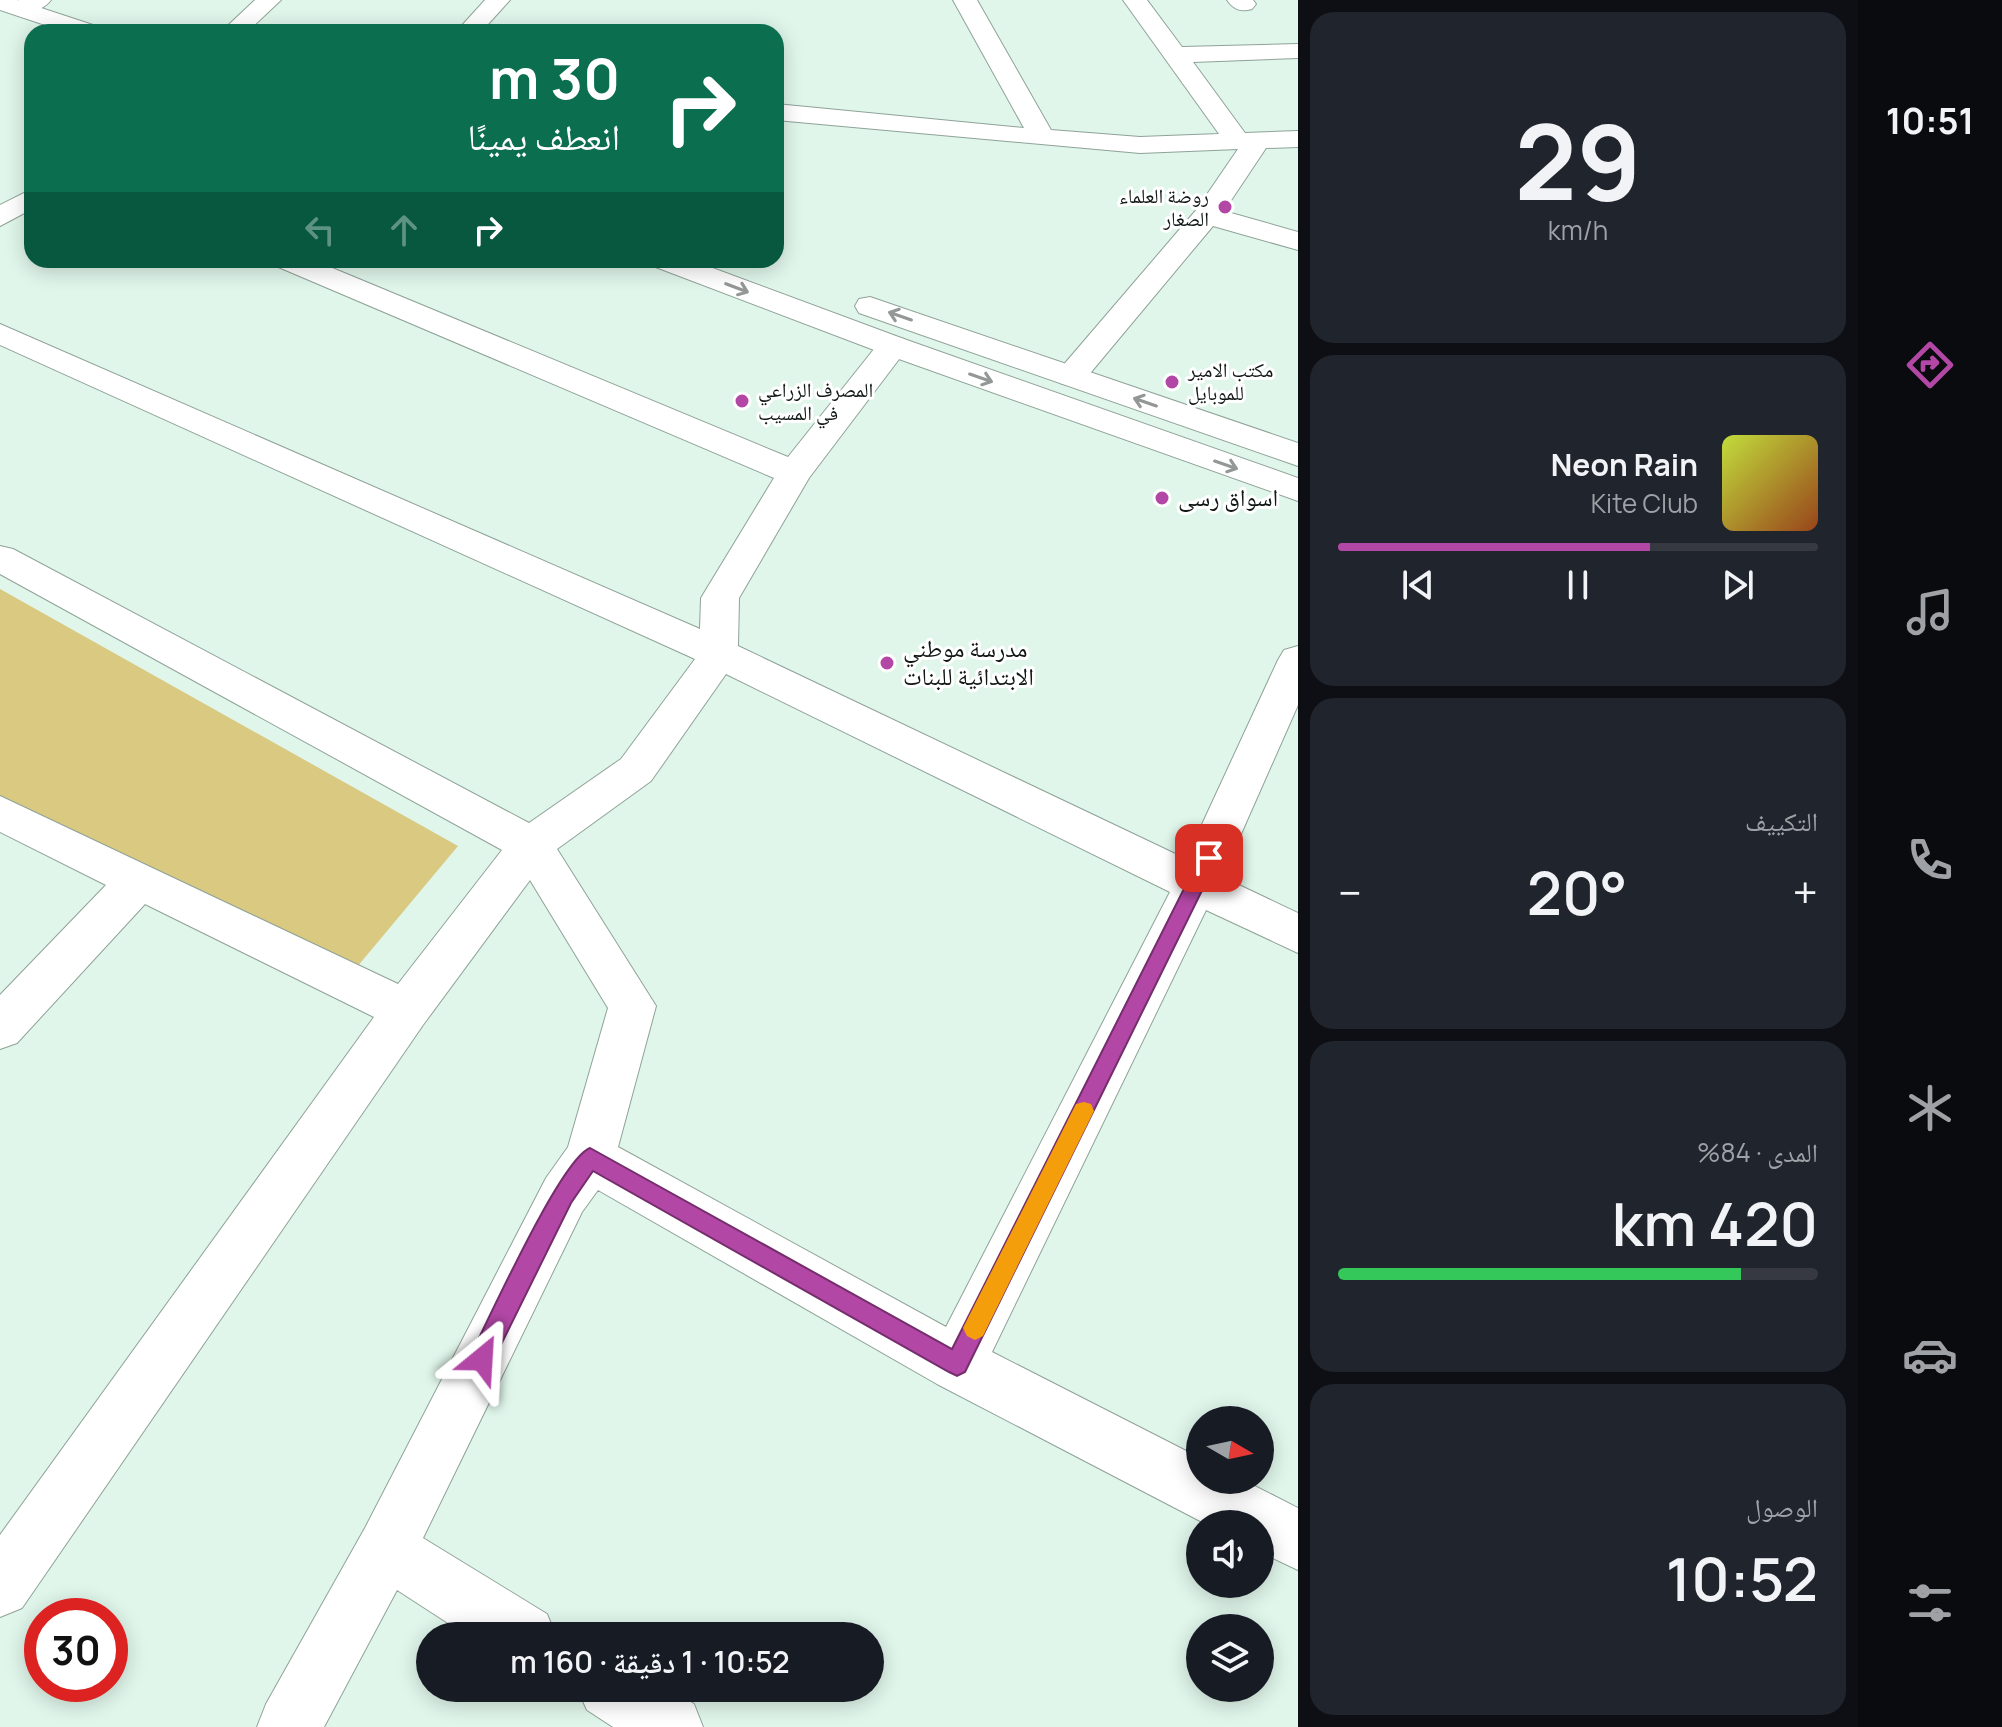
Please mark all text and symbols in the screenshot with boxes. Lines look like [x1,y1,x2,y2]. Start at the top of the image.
text: 30 m [489,39,620,116]
icon: right [648,56,752,160]
text: 29 [1515,89,1641,231]
text: 10:51 [1886,96,1974,145]
text: انعطف يمينًا [468,112,620,161]
place label: روضة العلماء الصغار [1119,182,1209,232]
marker: روضة العلماء الصغار [1216,198,1234,216]
icon: left [298,208,342,252]
icon: ahead [382,208,426,252]
icon: right [466,208,510,252]
text: km/h [1548,212,1608,248]
one-way arrow [724,282,749,296]
one-way arrow [887,308,912,323]
icon: directions [1902,337,1958,393]
place label: مكتب الامير للموبايل [1187,356,1273,406]
one-way arrow [968,371,993,386]
marker: مكتب الامير للموبايل [1163,373,1181,391]
place label: المصرف الزراعي في المسيب [758,376,873,429]
marker: المصرف الزراعي في المسيب [733,392,751,410]
one-way arrow [1133,393,1158,408]
text: Neon Rain [1551,444,1698,485]
one-way arrow [1213,458,1238,473]
place label: اسواق رسى [1178,480,1278,513]
text: Kite Club [1591,485,1698,521]
marker: اسواق رسى [1153,489,1171,507]
icon: previous [1396,563,1440,607]
icon: pause [1556,563,1600,607]
icon: next [1716,563,1760,607]
icon: music [1902,584,1958,640]
place label: مدرسة موطني الابتدائية للبنات [903,631,1034,692]
marker: مدرسة موطني الابتدائية للبنات [878,654,896,672]
text: التكييف [1745,803,1818,839]
pin [1175,824,1243,892]
icon: phone [1902,832,1958,888]
icon: arrive [1187,836,1231,880]
text: 20° [1527,851,1628,933]
text: − [1338,862,1362,922]
text: + [1793,862,1818,922]
icon: climate [1902,1080,1958,1136]
text: المدى · 84% [1697,1134,1818,1170]
text: 420 km [1612,1182,1818,1264]
position arrow [440,1317,524,1401]
icon: car [1902,1327,1958,1383]
north arrow [1186,1406,1274,1494]
map controls [1186,1406,1274,1702]
text: الوصول [1746,1489,1818,1525]
button: sound [1186,1510,1274,1598]
text: 10:52 [1666,1537,1818,1619]
icon: filters [1902,1575,1958,1631]
speed limit sign: 30 [24,1598,128,1702]
button: layers [1186,1614,1274,1702]
text: 10:52 · 1 دقيقة · 160 m [510,1641,790,1682]

